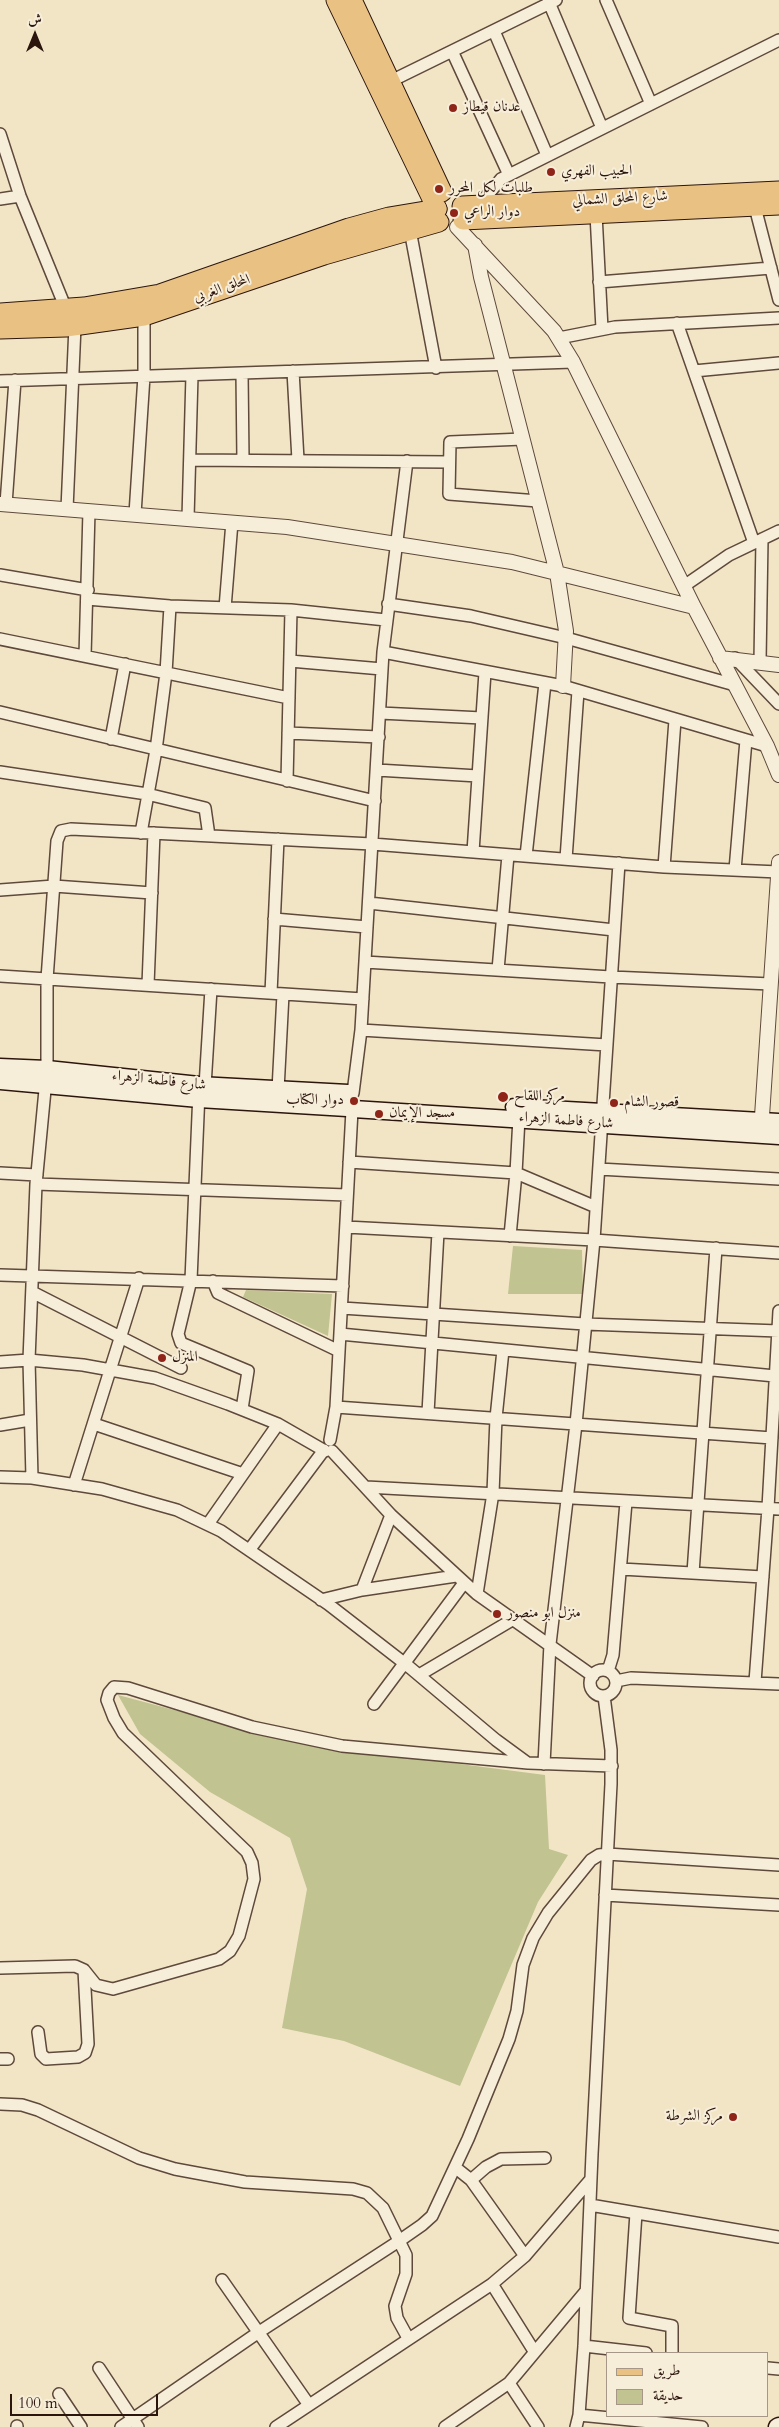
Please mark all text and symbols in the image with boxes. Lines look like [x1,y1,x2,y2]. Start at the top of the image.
north arrow [10,10,60,60]
text: ش [28,10,42,29]
place label: عدنان قيطاز [463,99,521,117]
marker: عدنان قيطاز [447,102,459,114]
place label: الحبيب الفهري [561,163,632,181]
marker: الحبيب الفهري [545,166,557,178]
place label: طلبات لكل المحرر [449,180,533,198]
marker: طلبات لكل المحرر [433,183,445,195]
street label: شارع المحلق الشمالي [572,188,668,210]
place label: دوار الراعي [464,204,520,222]
marker: دوار الراعي [448,207,460,219]
street label: المحلق الغربي [191,271,253,307]
street label: شارع فاطمة الزهراء [111,1067,207,1095]
place label: مركز اللقاح [514,1088,565,1106]
marker: مركز اللقاح [496,1090,510,1104]
place label: دوار الكتاب [286,1092,344,1110]
place label: قصور الشام [624,1094,679,1112]
marker: دوار الكتاب [348,1095,360,1107]
marker: قصور الشام [608,1097,620,1109]
place label: مسجد الإيمان [389,1105,455,1123]
marker: مسجد الإيمان [373,1108,385,1120]
street label: شارع فاطمة الزهراء [518,1109,614,1133]
place label: المنزل [172,1349,198,1367]
marker: المنزل [156,1352,168,1364]
place label: منزل ابو منصور [507,1605,581,1623]
marker: منزل ابو منصور [491,1608,503,1620]
place label: مركز الشرطة [666,2108,723,2126]
marker: مركز الشرطة [727,2111,739,2123]
legend [606,2352,769,2417]
text: طريق [653,2360,680,2380]
scale bar [12,2384,160,2416]
text: حديقة [653,2385,683,2405]
text: 100 m [18,2393,58,2413]

